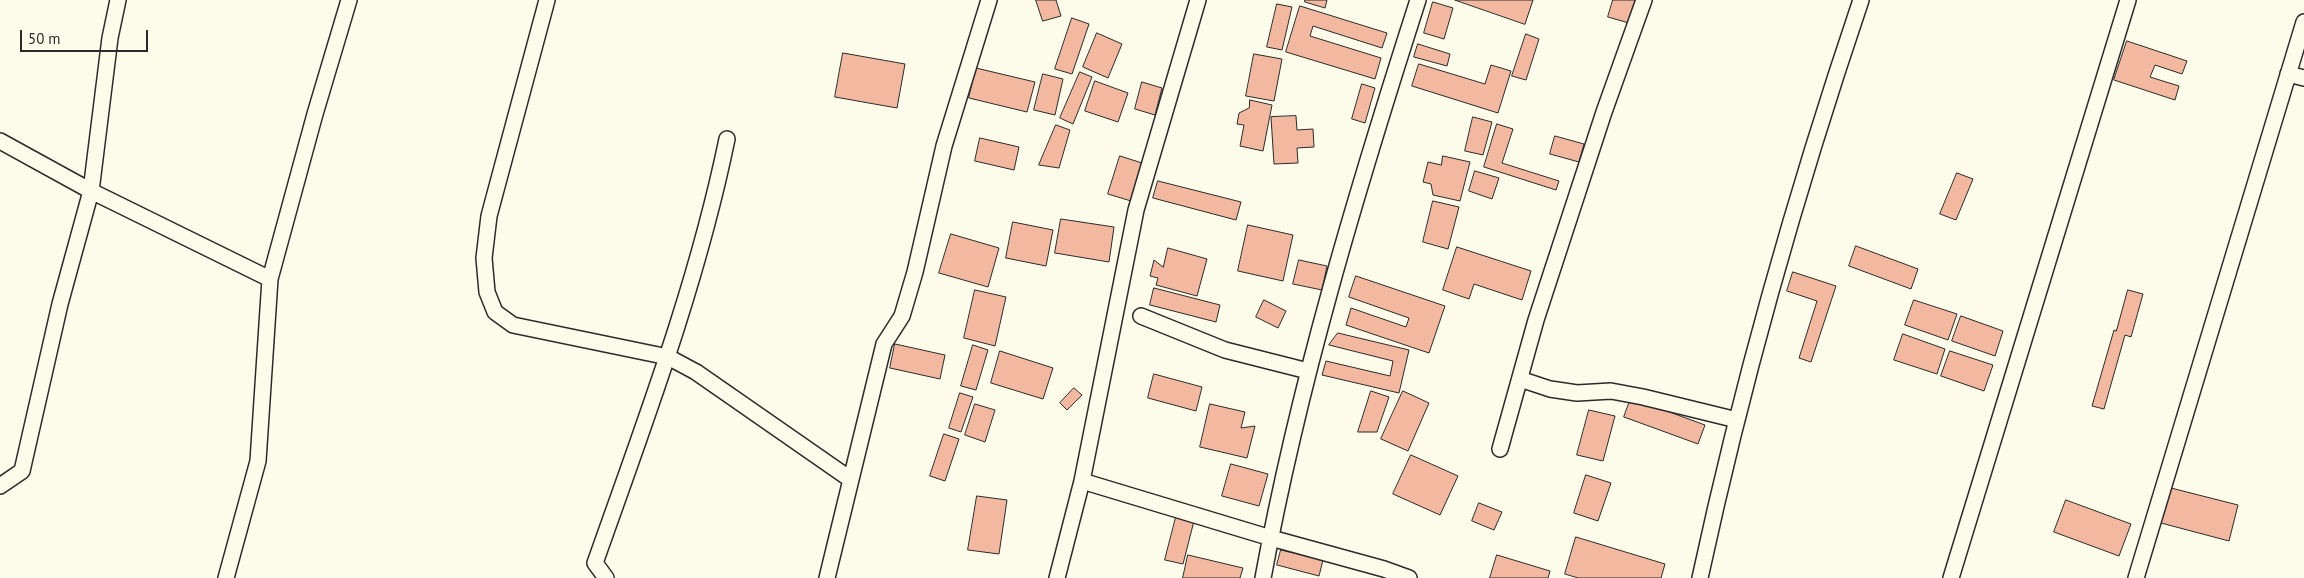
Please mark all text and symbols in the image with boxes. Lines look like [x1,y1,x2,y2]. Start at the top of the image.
scale bar [22,20,150,52]
text: 50 m [28,29,61,48]

